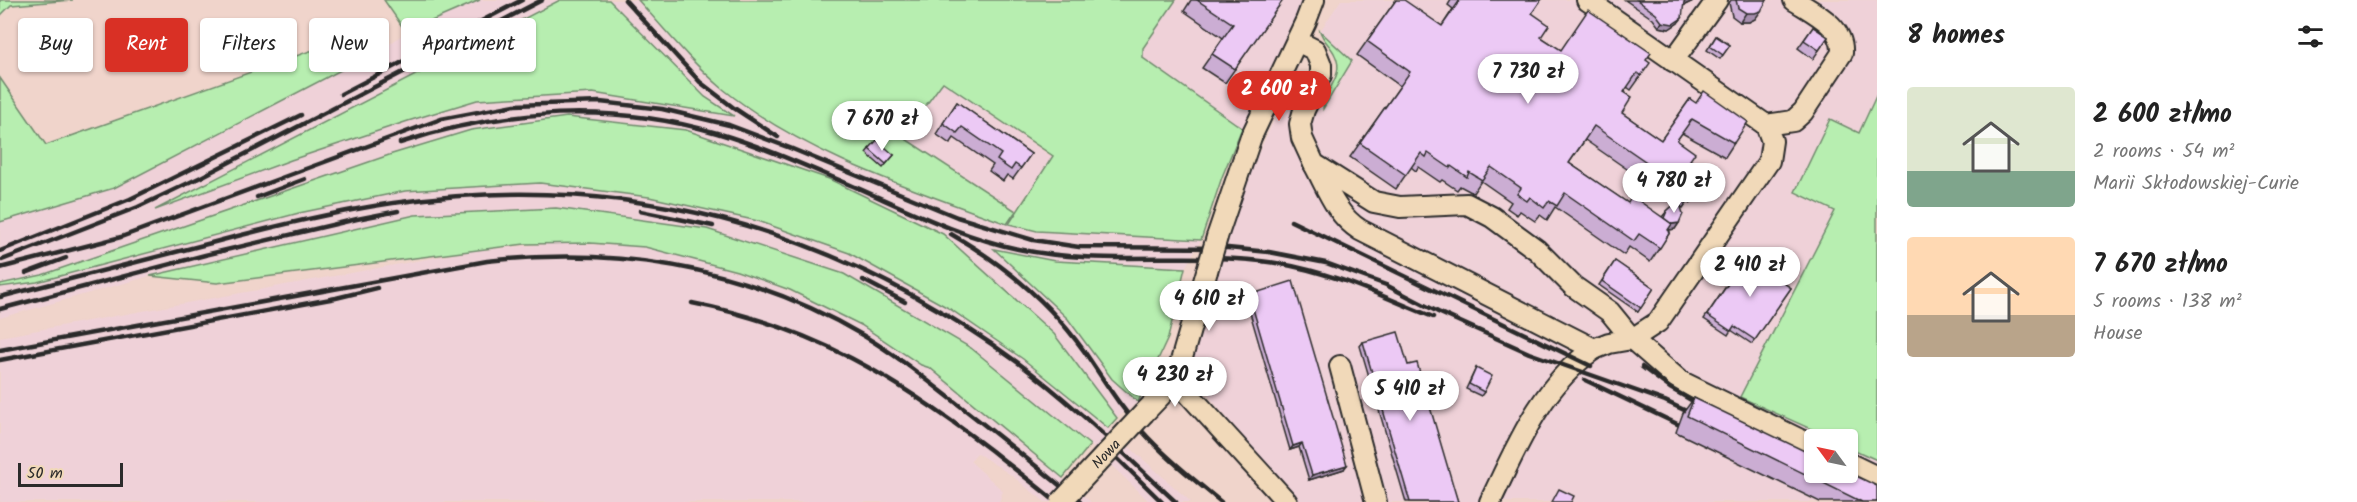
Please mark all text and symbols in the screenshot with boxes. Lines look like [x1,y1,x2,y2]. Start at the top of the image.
text: 8 homes [1907,15,2005,57]
chip: Buy [18,18,93,72]
chip: Rent [105,18,188,72]
chip: Filters [200,18,297,72]
chip: New [309,18,389,72]
chip: Apartment [401,18,536,72]
icon: filters [2294,20,2327,53]
pin: 7 730 zł [1466,54,1590,105]
text: 7 730 zł [1492,57,1564,89]
pin: 2 600 zł [1217,71,1341,122]
text: 2 600 zł [1241,74,1317,106]
text: 2 600 zł/mo [2093,94,2232,136]
pin: 7 670 zł [820,101,944,152]
text: 7 670 zł [846,104,918,136]
icon: home [1955,111,2027,183]
text: 2 rooms · 54 m² [2093,136,2234,168]
pin: 4 780 zł [1612,163,1736,214]
text: 4 780 zł [1636,166,1712,198]
text: Marii Skłodowskiej-Curie [2093,168,2299,200]
text: 7 670 zł/mo [2093,244,2228,286]
pin: 2 410 zł [1688,247,1812,298]
text: 2 410 zł [1714,250,1786,282]
icon: home [1955,261,2027,333]
pin: 4 610 zł [1147,281,1271,332]
text: 4 610 zł [1174,284,1244,316]
text: 5 rooms · 138 m² [2093,286,2242,318]
text: House [2093,318,2143,350]
pin: 4 230 zł [1113,357,1237,408]
text: 4 230 zł [1137,360,1213,392]
pin: 5 410 zł [1348,371,1472,422]
text: 5 410 zł [1375,374,1445,406]
north arrow [1804,429,1858,483]
map controls [1804,429,1858,483]
street label: Nowa [1086,434,1127,475]
scale bar [18,460,123,488]
text: 50 m [27,461,63,486]

